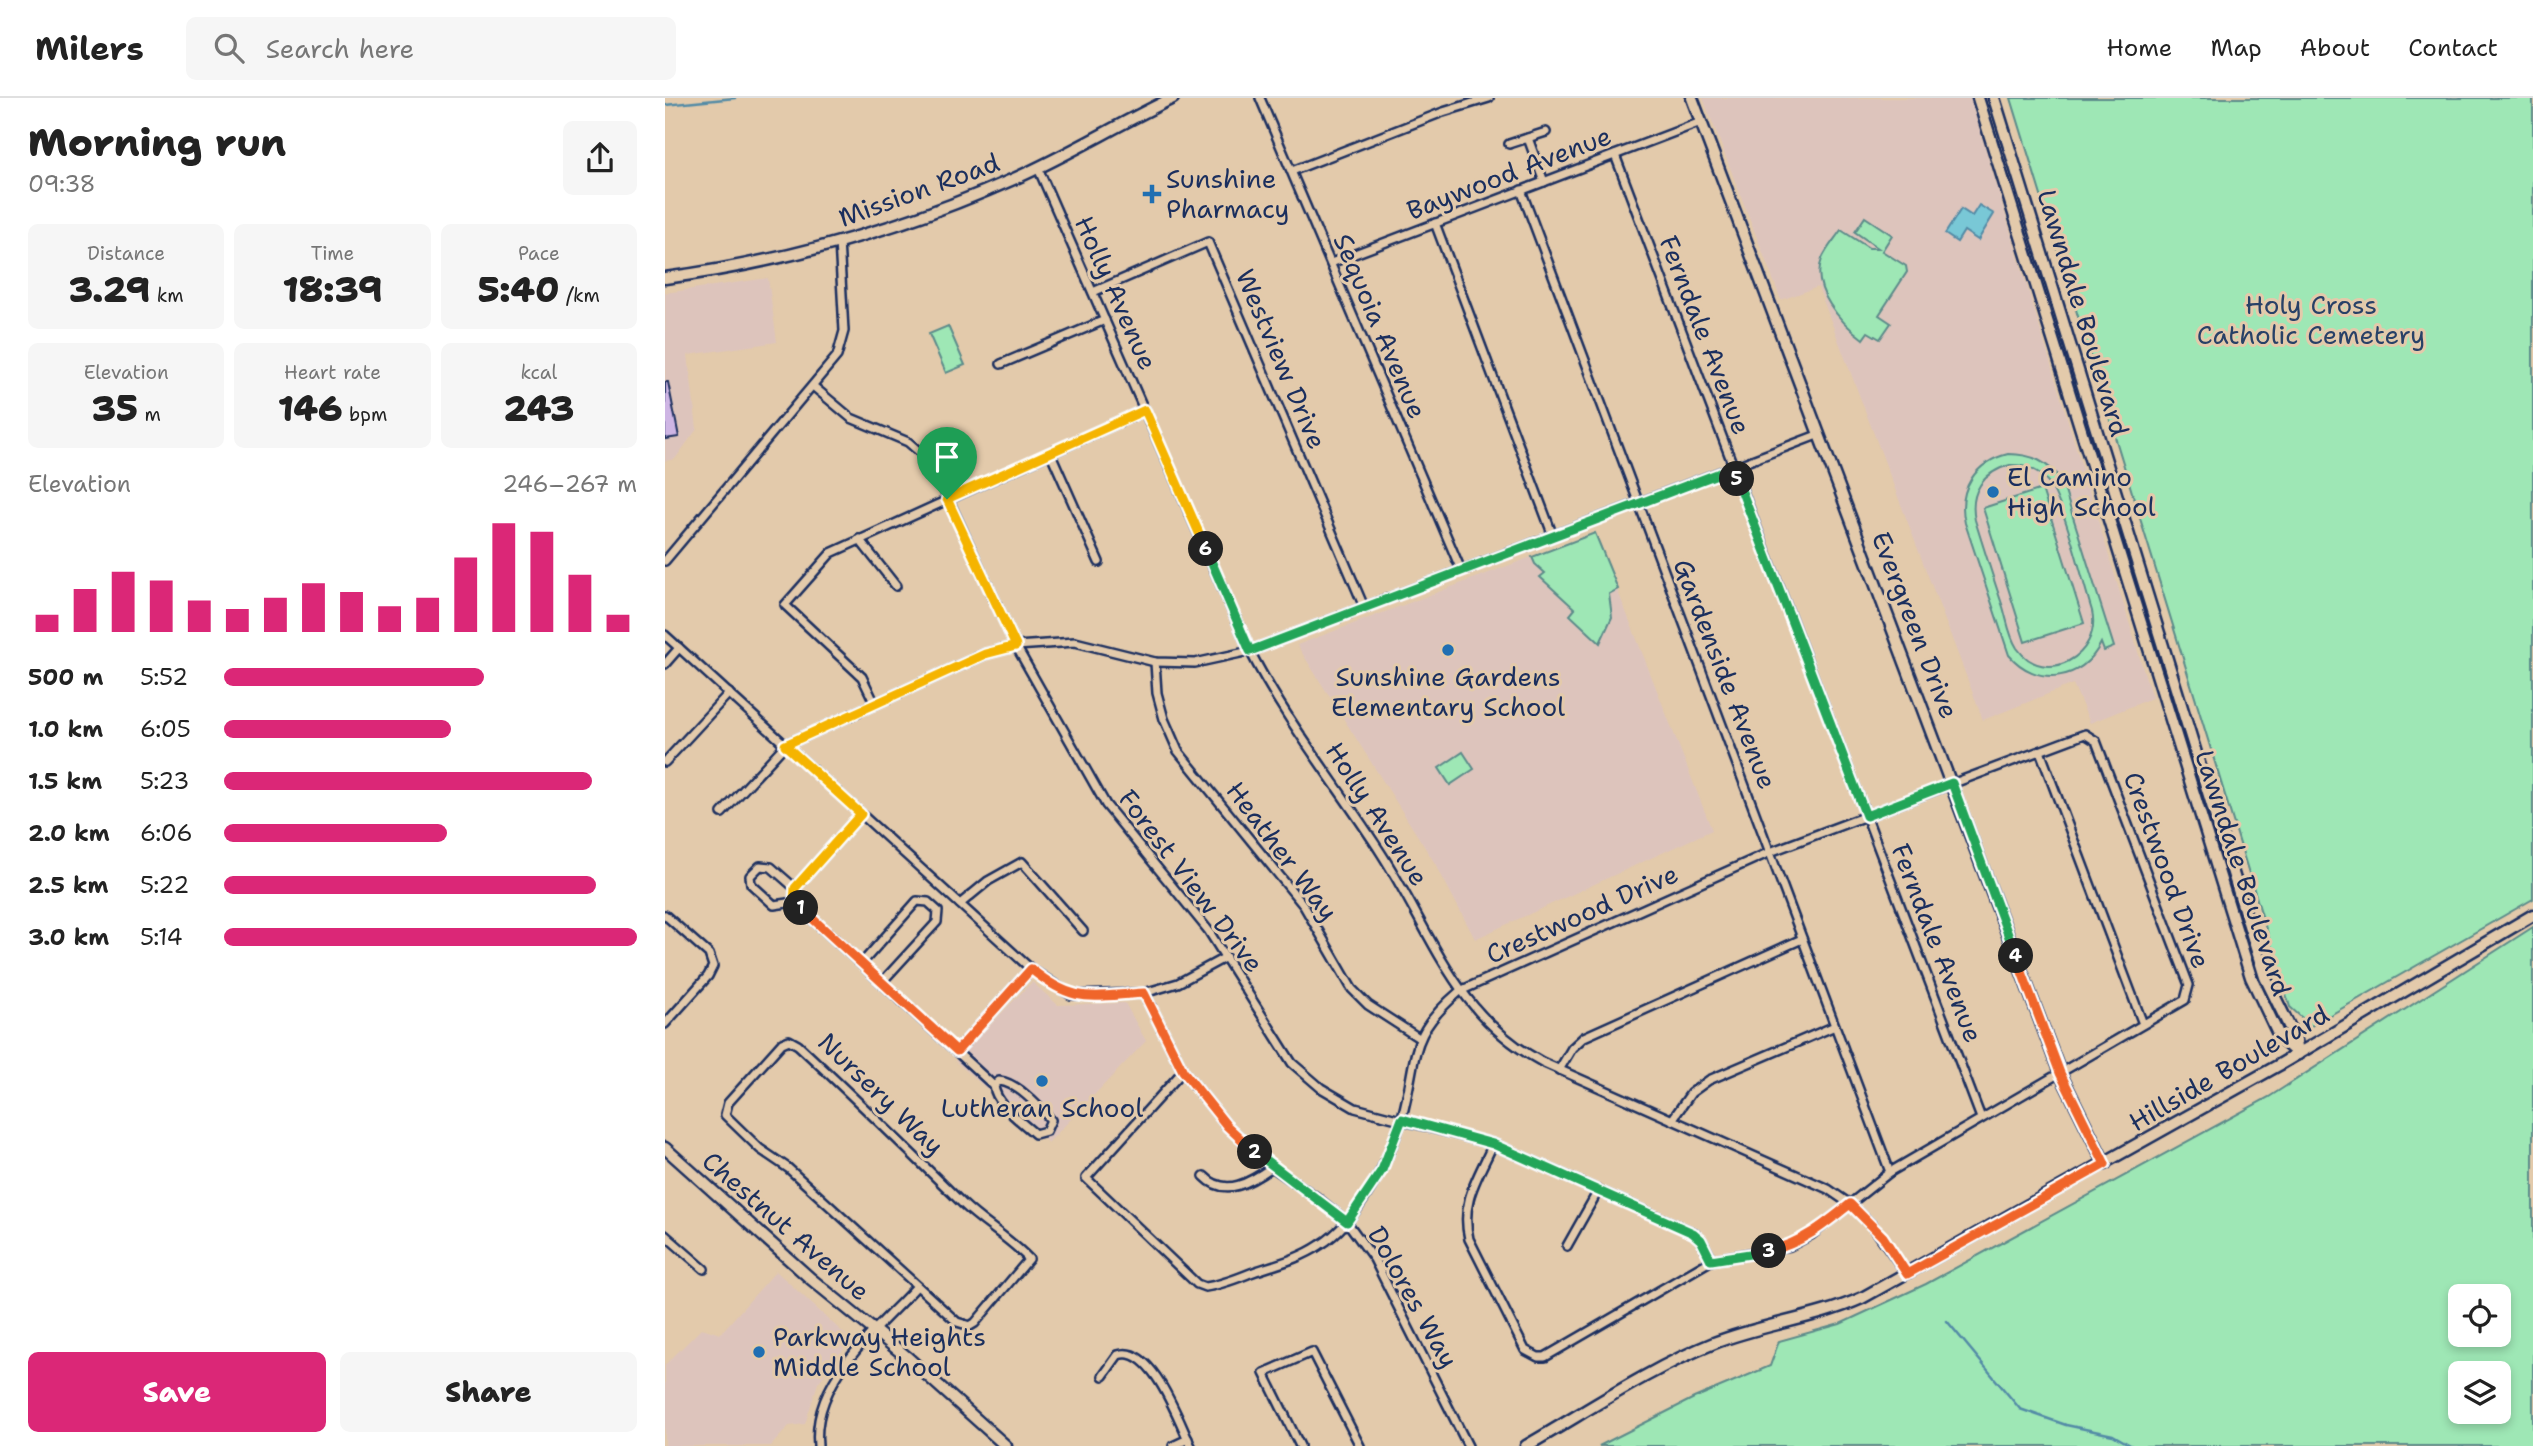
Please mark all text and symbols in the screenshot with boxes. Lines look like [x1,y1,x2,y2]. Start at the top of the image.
search box [186,17,676,80]
text: Milers [35,26,144,71]
icon: search [210,29,248,67]
text: Search here [266,31,414,66]
text: Home [2106,32,2172,64]
text: Map [2210,32,2262,64]
text: About [2300,32,2370,64]
text: Contact [2408,32,2498,64]
text: Morning run [28,117,286,168]
street label: Baywood Avenue [1401,117,1616,228]
button: share [563,121,637,195]
street label: Mission Road [833,144,1004,235]
place label: Sunshine Pharmacy [1166,161,1290,226]
text: 09:38 [28,169,96,199]
street label: Lawndale Boulevard [2029,185,2138,441]
marker: Sunshine Pharmacy [1144,186,1160,202]
street label: Holly Avenue [1067,210,1166,375]
street label: Sequoia Avenue [1326,228,1435,424]
street label: Ferndale Avenue [1651,230,1759,439]
text: Distance [87,241,165,266]
text: Time [311,241,354,266]
text: Pace [518,241,560,266]
street label: Westview Drive [1228,264,1335,454]
text: 3.29 [69,266,150,313]
text: 18:39 [283,266,382,313]
text: 5:40 [478,266,559,313]
text: km [150,283,184,308]
text: /km [559,283,600,308]
park label: Holy Cross Catholic Cemetery [2197,287,2425,352]
text: Elevation [84,360,169,385]
text: Heart rate [284,360,381,385]
text: kcal [520,360,557,385]
text: 35 [91,385,138,432]
text: 146 [278,385,343,432]
text: 243 [503,385,574,432]
text: m [138,402,161,427]
text: bpm [343,402,387,427]
pin [917,427,977,499]
icon: arrive [928,438,966,476]
place label: El Camino High School [2007,459,2156,524]
pin: 5 [1719,462,1755,496]
text: 5 [1731,466,1742,491]
text: Elevation [28,469,131,499]
text: 246–267 m [502,469,637,499]
marker: El Camino High School [1985,484,2001,500]
street label: Evergreen Drive [1864,526,1967,723]
pin: 6 [1189,532,1223,566]
text: 6 [1199,536,1212,561]
street label: Gardenside Avenue [1665,554,1786,794]
marker: Sunshine Gardens Elementary School [1440,642,1456,658]
place label: Sunshine Gardens Elementary School [1331,659,1565,724]
text: 500 m [28,662,103,692]
text: 5:52 [140,662,188,692]
text: 1.0 km [28,714,103,744]
text: 6:05 [140,714,191,744]
street label: Holly Avenue [1318,735,1437,892]
street label: Lawndale Boulevard [2187,745,2300,1000]
text: 1.5 km [28,766,102,796]
text: 5:23 [140,766,189,796]
street label: Crestwood Drive [2116,767,2219,973]
street label: Heather Way [1219,774,1346,927]
street label: Forest View Drive [1111,782,1272,979]
text: 2.0 km [28,818,110,848]
text: 6:06 [140,818,193,848]
street label: Ferndale Avenue [1883,838,1991,1047]
street label: Crestwood Drive [1480,855,1683,972]
text: 2.5 km [28,870,109,900]
text: 5:22 [140,870,189,900]
pin: 1 [783,890,819,926]
text: 1 [796,895,805,920]
text: 3.0 km [28,922,109,952]
text: 5:14 [140,922,183,952]
pin: 4 [1999,938,2033,974]
text: 4 [2009,943,2022,968]
street label: Hillside Boulevard [2122,996,2335,1139]
street label: Nursery Way [811,1025,952,1163]
marker: Lutheran School [1034,1073,1050,1089]
place label: Lutheran School [941,1090,1143,1125]
pin: 2 [1237,1134,1273,1170]
text: 2 [1248,1139,1261,1164]
street label: Chestnut Avenue [695,1143,878,1308]
street label: Dolores Way [1360,1220,1467,1374]
pin: 3 [1751,1234,1787,1268]
text: 3 [1762,1238,1775,1263]
map controls [2448,1284,2511,1424]
button: locate [2448,1284,2511,1347]
place label: Parkway Heights Middle School [773,1319,986,1384]
marker: Parkway Heights Middle School [751,1344,767,1360]
button: Save [28,1352,326,1432]
button: Share [340,1352,637,1432]
button: layers [2448,1361,2511,1424]

